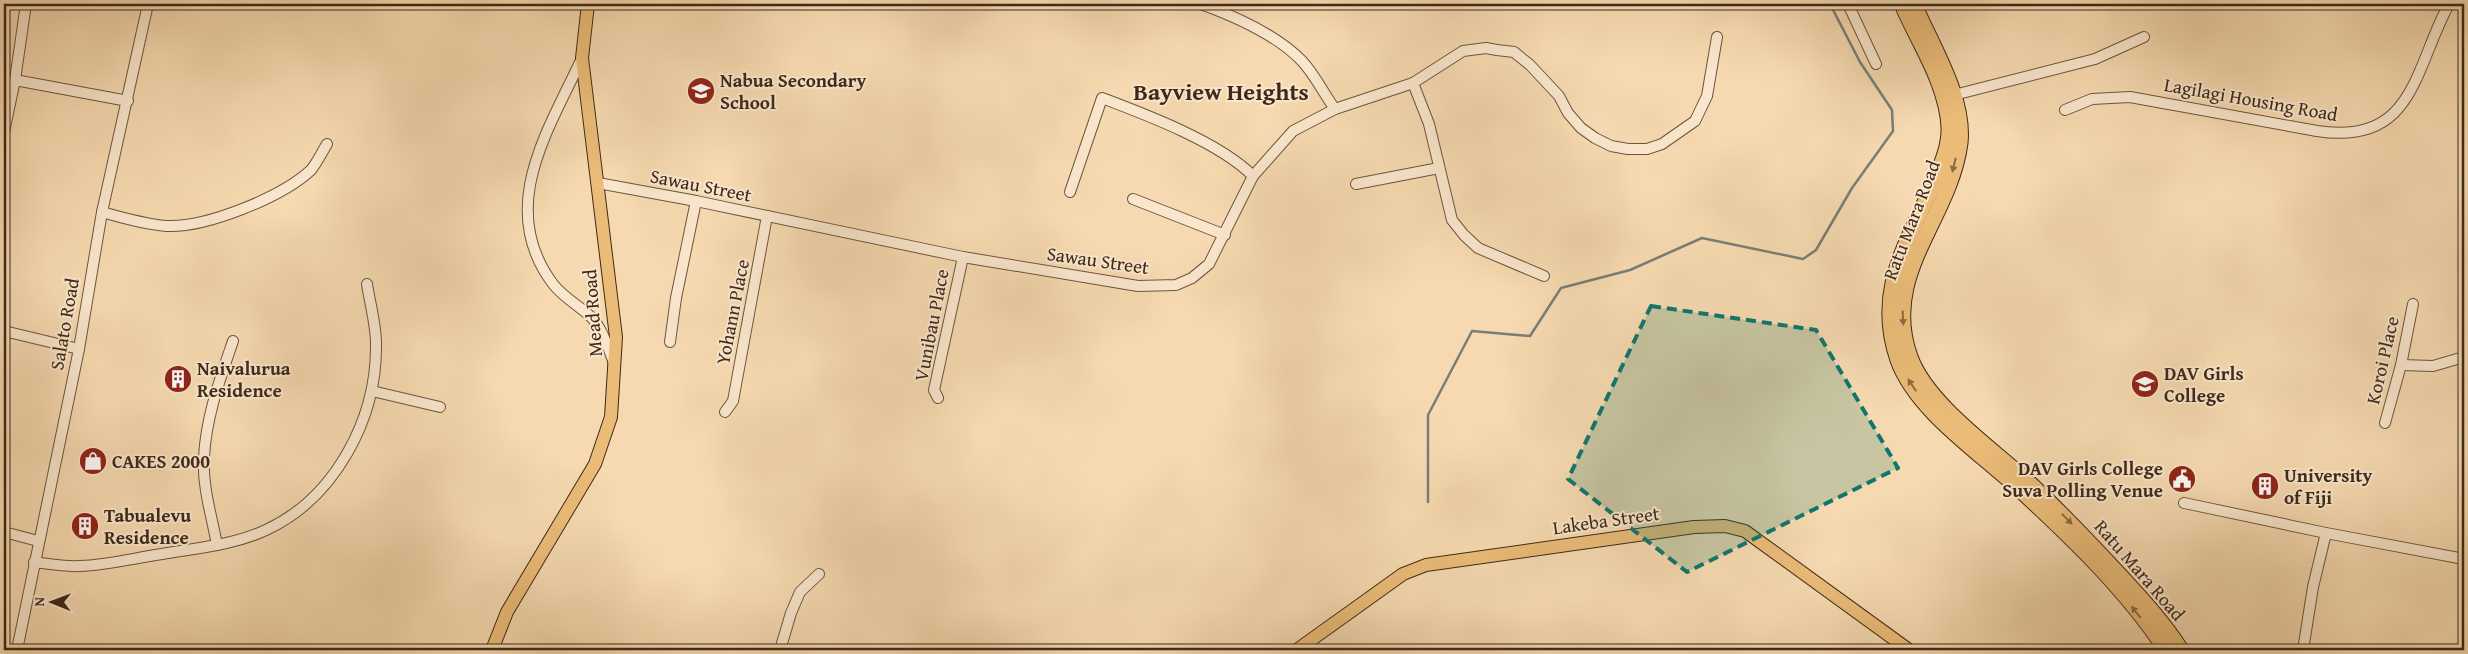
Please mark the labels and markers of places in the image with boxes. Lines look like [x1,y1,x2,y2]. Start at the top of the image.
place label: Nabua Secondary School [720,66,866,116]
school or university icon: Nabua Secondary School [686,76,716,106]
place label: Naivalurua Residence [197,354,291,404]
place label: DAV Girls College [2164,359,2244,409]
building icon: Naivalurua Residence [163,364,193,394]
school or university icon: DAV Girls College [2130,369,2160,399]
shop icon: CAKES 2000 [78,446,108,476]
place label: CAKES 2000 [112,447,210,475]
place label: DAV Girls College Suva Polling Venue [2002,454,2163,504]
place label: University of Fiji [2284,461,2373,511]
public building icon: DAV Girls College Suva Polling Venue [2167,464,2197,494]
building icon: University of Fiji [2250,471,2280,501]
place label: Tabualevu Residence [104,501,191,551]
building icon: Tabualevu Residence [70,511,100,541]

